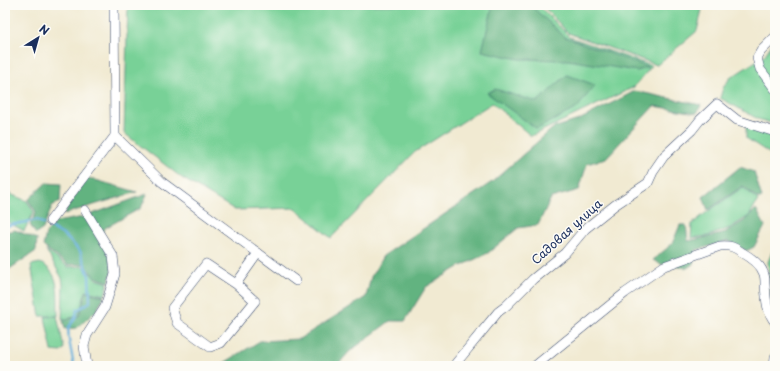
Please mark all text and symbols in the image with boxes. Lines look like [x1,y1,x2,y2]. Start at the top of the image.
north arrow [18,18,58,58]
text: N [36,20,53,39]
street label: Садовая улица [527,194,606,268]

